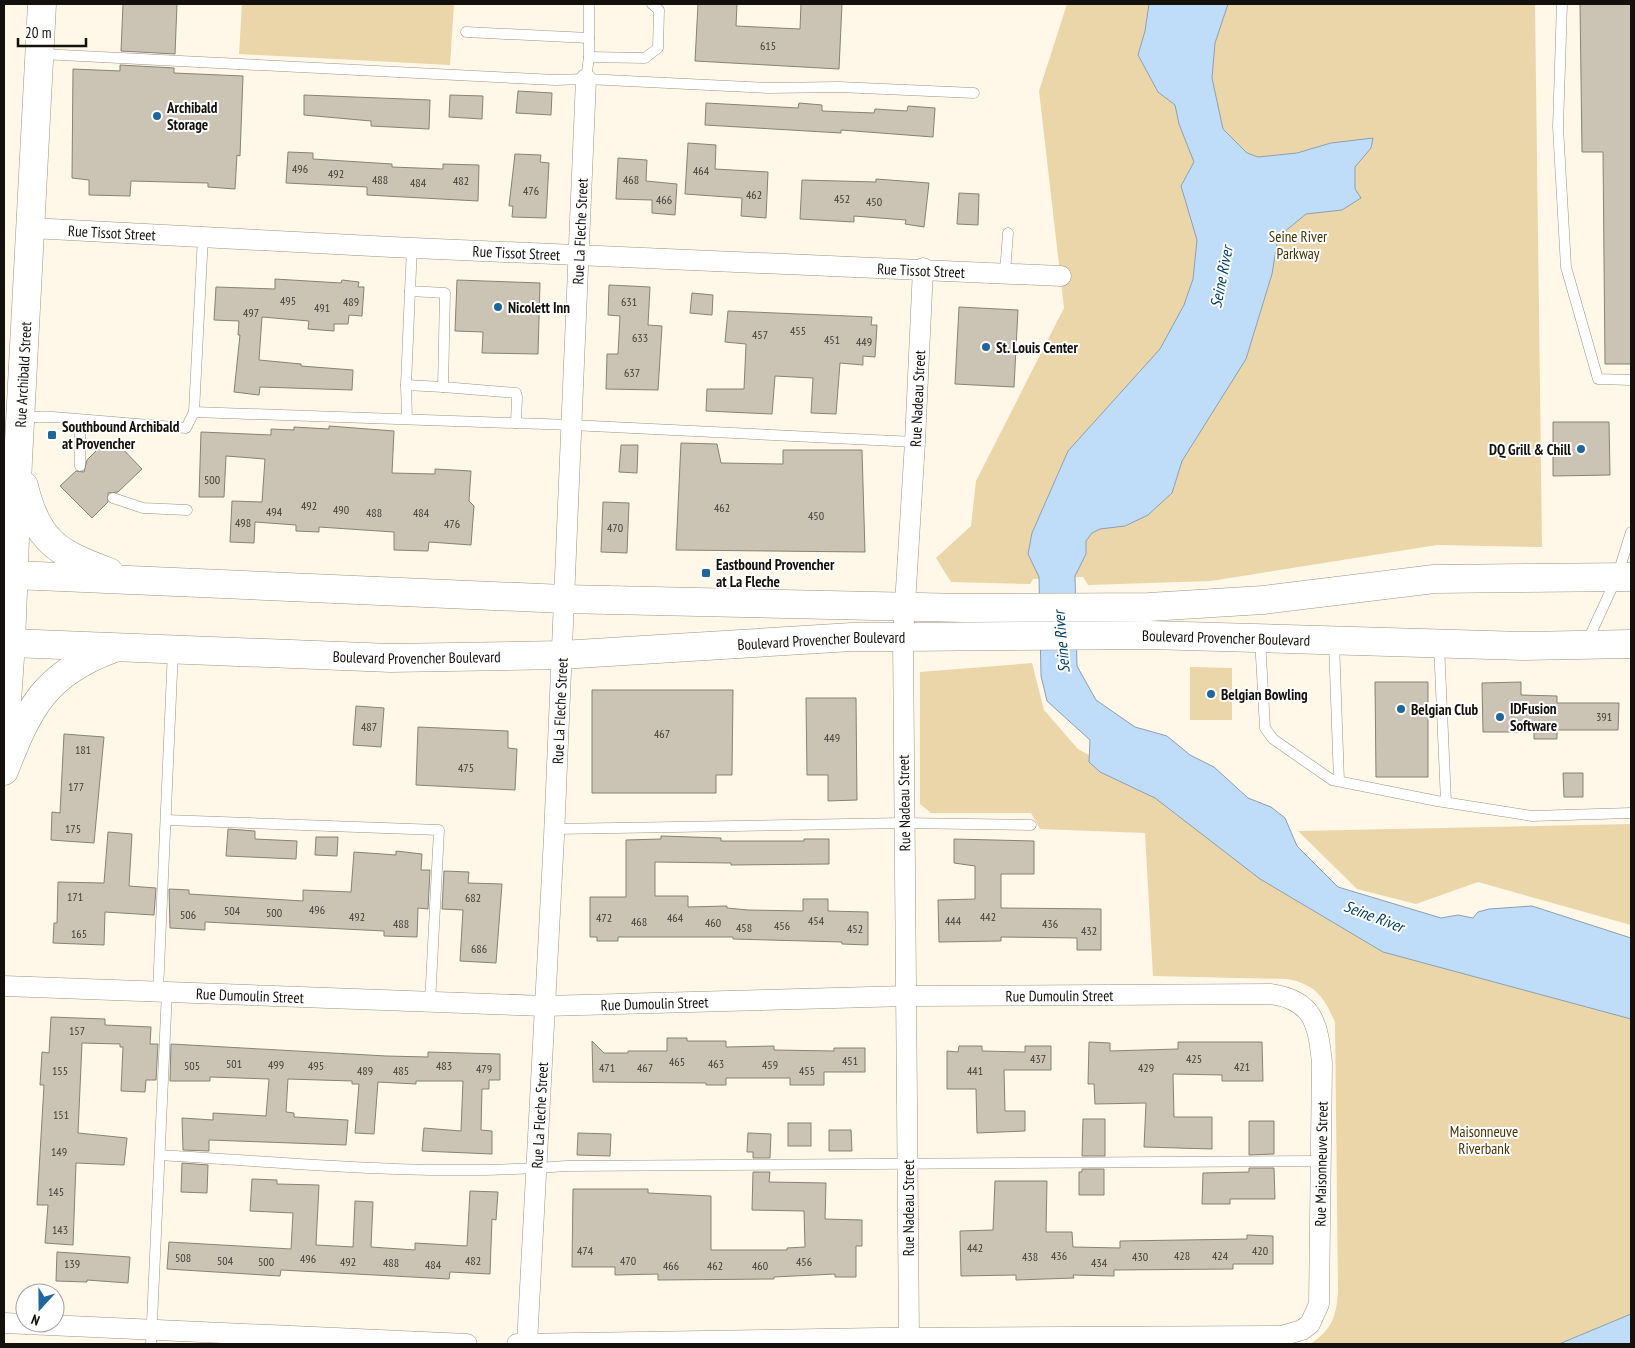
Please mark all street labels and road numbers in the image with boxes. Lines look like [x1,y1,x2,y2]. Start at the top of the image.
street label: Rue La Fleche Street [568,178,591,285]
street label: Rue Tissot Street [68,220,156,244]
street label: Rue Tissot Street [472,241,561,264]
street label: Rue Tissot Street [877,259,965,281]
street label: Rue Archibald Street [10,321,35,428]
street label: Rue Nadeau Street [905,350,929,447]
street label: Boulevard Provencher Boulevard [1142,625,1310,649]
street label: Boulevard Provencher Boulevard [737,627,905,654]
street label: Boulevard Provencher Boulevard [332,646,501,668]
street label: Rue La Fleche Street [548,657,571,764]
street label: Rue Nadeau Street [894,755,914,851]
street label: Rue Dumoulin Street [196,984,304,1007]
street label: Rue Dumoulin Street [1005,985,1114,1005]
street label: Rue Dumoulin Street [600,992,709,1014]
street label: Rue La Fleche Street [527,1062,551,1169]
street label: Rue Maisonneuve Street [1310,1101,1332,1227]
street label: Rue Nadeau Street [899,1160,918,1256]

